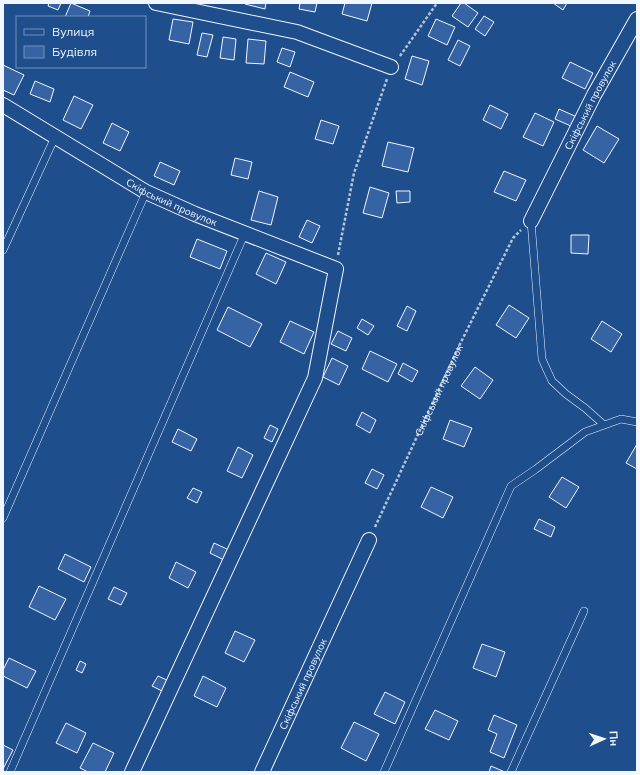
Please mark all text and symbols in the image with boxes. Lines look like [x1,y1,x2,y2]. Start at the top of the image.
legend [16,16,146,68]
text: Вулиця [52,24,94,39]
text: Будівля [52,44,97,59]
street label: Скіфський провулок [562,58,619,152]
street label: Скіфський провулок [124,175,220,229]
street label: Скіфський провулок [412,342,466,438]
street label: Скіфський провулок [276,636,330,732]
north arrow [584,719,624,759]
text: Пн [607,730,621,747]

